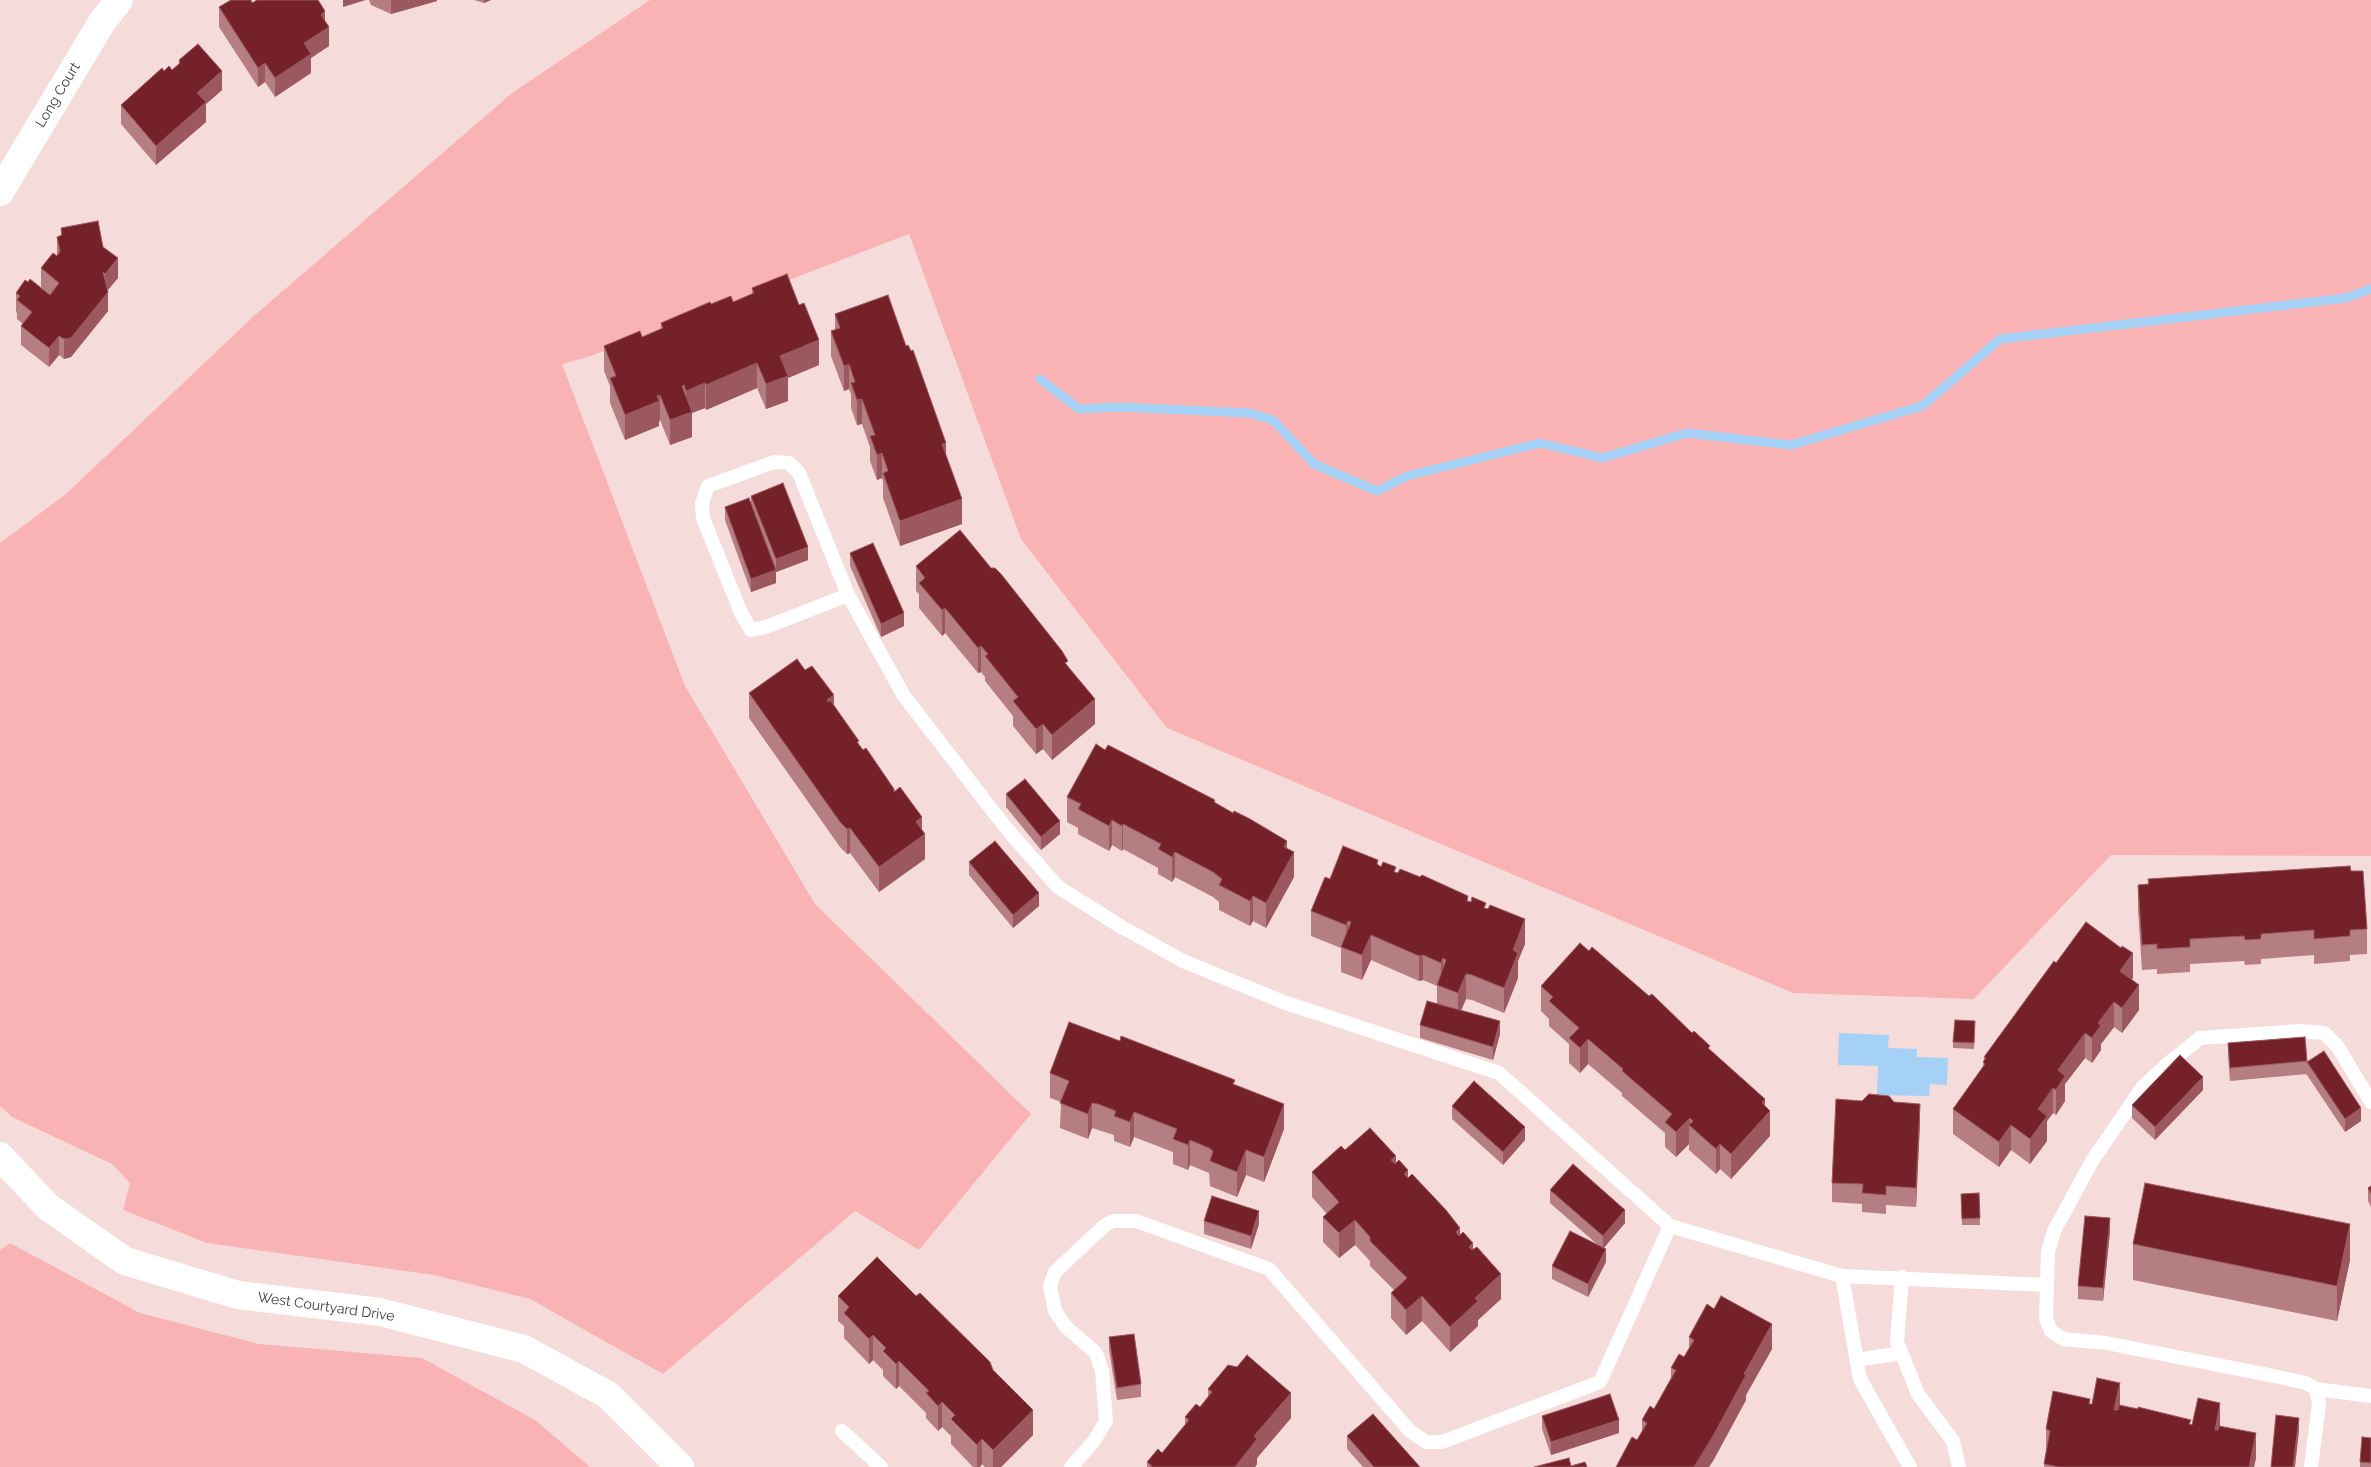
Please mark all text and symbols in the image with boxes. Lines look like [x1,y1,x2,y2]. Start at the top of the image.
street label: Long Court [32,60,84,130]
street label: West Courtyard Drive [256,1289,396,1325]

